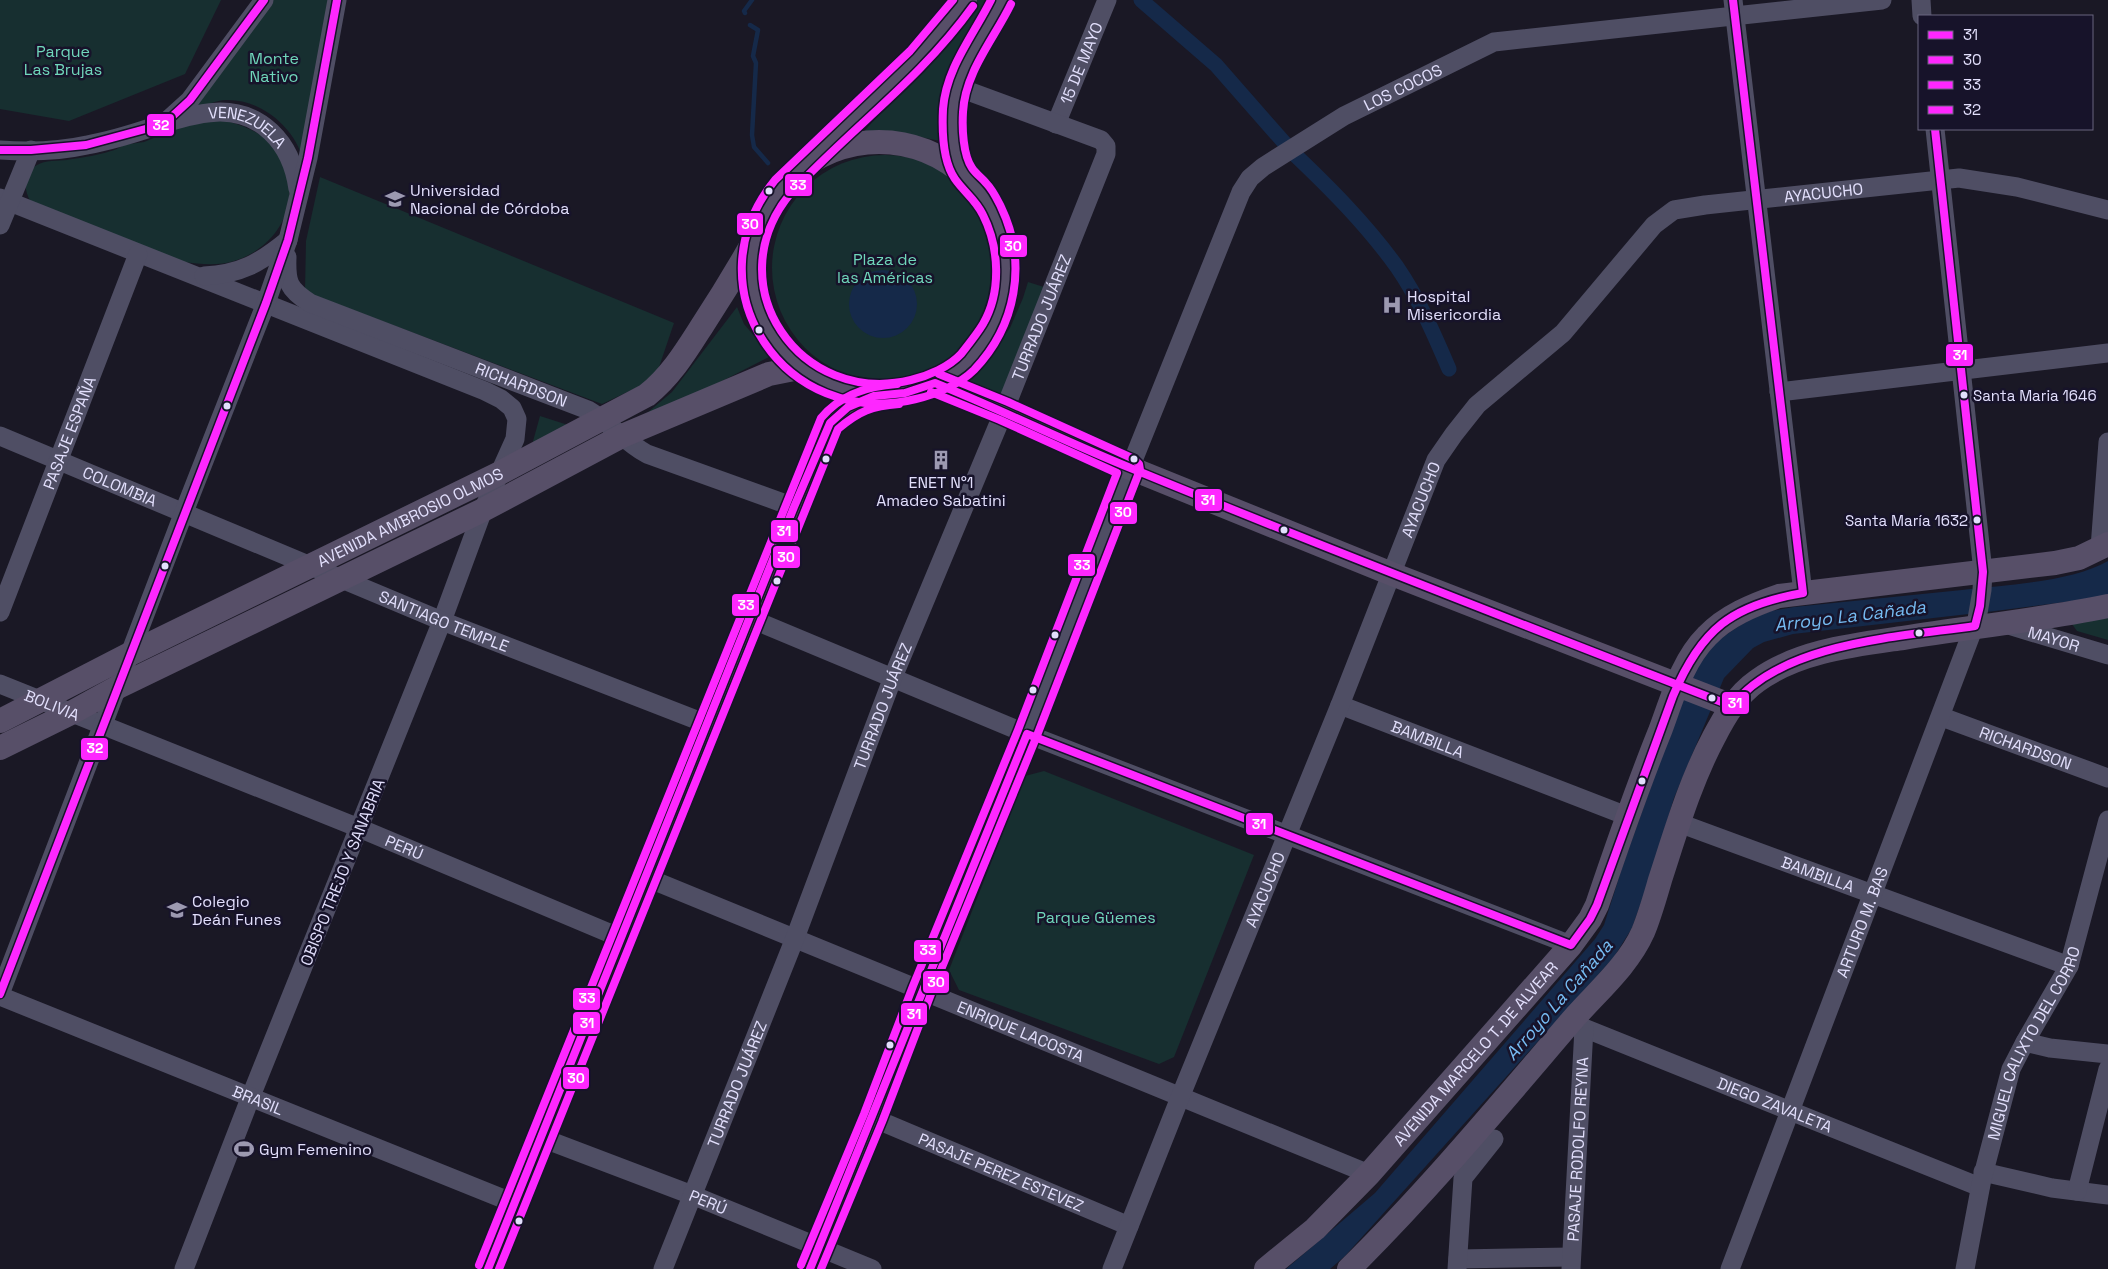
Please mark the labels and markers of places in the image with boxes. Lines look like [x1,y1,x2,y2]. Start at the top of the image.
place label: Universidad Nacional de Córdoba [410,180,570,219]
unlabelled marker [764,186,774,196]
school or university icon: Universidad Nacional de Córdoba [384,188,406,210]
place label: Hospital Misericordia [1407,286,1501,325]
hospital icon: Hospital Misericordia [1381,294,1403,316]
unlabelled marker [754,325,764,335]
place label: Santa Maria 1646 [1973,386,2097,405]
marker: Santa Maria 1646 [1959,390,1969,400]
unlabelled marker [222,401,232,411]
building icon: ENET N°1 Amadeo Sabatini [930,449,952,471]
unlabelled marker [821,454,831,464]
unlabelled marker [1129,454,1139,464]
place label: ENET N°1 Amadeo Sabatini [876,472,1006,511]
place label: Santa María 1632 [1845,511,1968,530]
marker: Santa María 1632 [1972,515,1982,525]
unlabelled marker [1279,525,1289,535]
unlabelled marker [160,561,170,571]
unlabelled marker [772,576,782,586]
unlabelled marker [1914,628,1924,638]
unlabelled marker [1050,630,1060,640]
unlabelled marker [1028,685,1038,695]
unlabelled marker [1707,693,1717,703]
unlabelled marker [1637,776,1647,786]
place label: Colegio Deán Funes [192,891,281,930]
school or university icon: Colegio Deán Funes [166,899,188,921]
unlabelled marker [885,1040,895,1050]
sports icon: Gym Femenino [233,1138,255,1160]
place label: Gym Femenino [259,1139,372,1160]
unlabelled marker [514,1216,524,1226]

